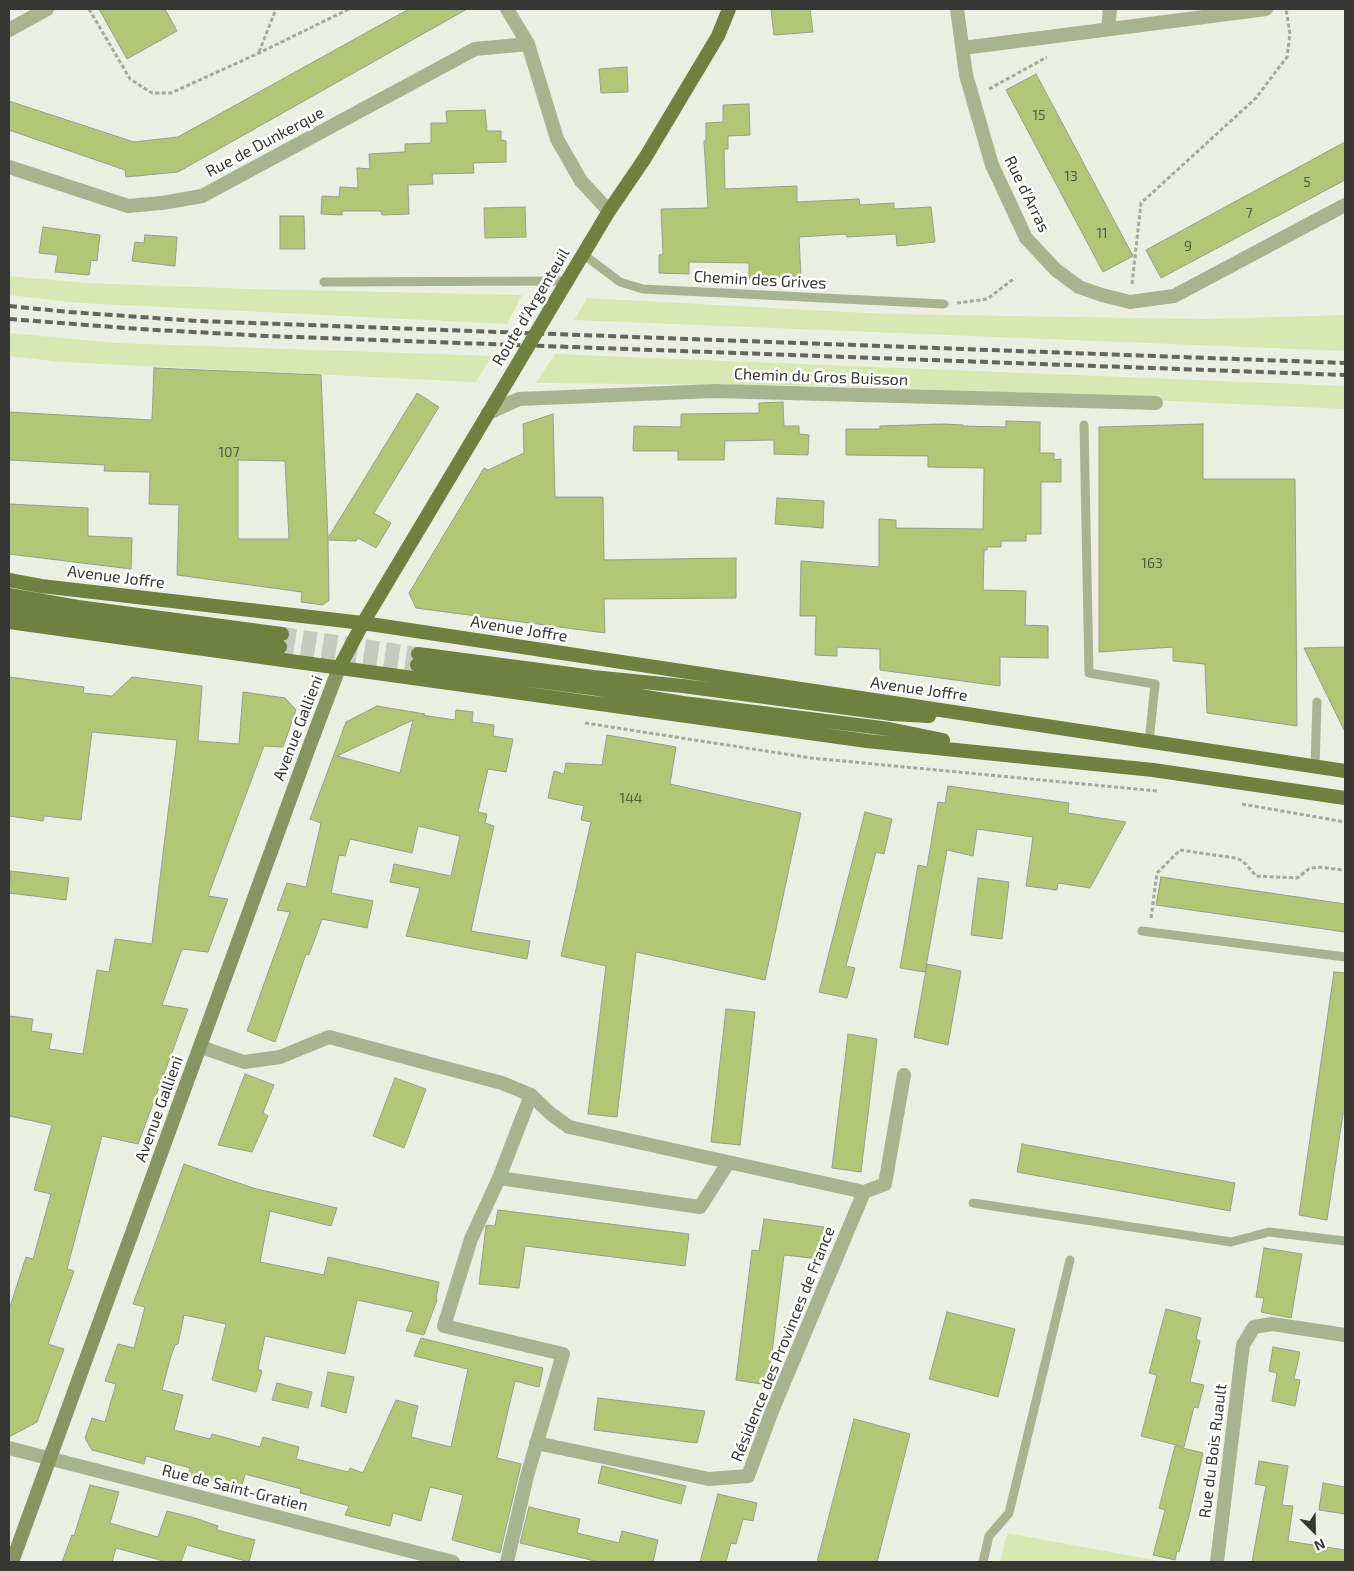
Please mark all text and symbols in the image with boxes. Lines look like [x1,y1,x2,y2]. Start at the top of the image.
street label: Rue de Dunkerque [203,103,327,181]
house number: 15 [1032,107,1046,123]
street label: Rue d'Arras [1000,153,1054,235]
house number: 13 [1064,168,1078,184]
house number: 5 [1303,174,1311,190]
house number: 7 [1245,205,1253,221]
house number: 11 [1096,225,1108,241]
house number: 9 [1184,238,1192,254]
street label: Route d'Argenteuil [488,245,574,369]
street label: Chemin des Grives [693,267,827,293]
street label: Chemin du Gros Buisson [734,364,908,390]
house number: 107 [218,444,240,460]
house number: 163 [1141,555,1163,571]
street label: Avenue Joffre [66,562,166,592]
street label: Avenue Joffre [469,612,569,646]
street label: Avenue Gallieni [269,673,327,783]
street label: Avenue Joffre [869,673,969,705]
house number: 144 [620,790,642,806]
street label: Avenue Gallieni [131,1053,187,1165]
street label: Résidence des Provinces de France [727,1224,839,1464]
street label: Rue du Bois Ruault [1195,1383,1231,1519]
street label: Rue de Saint-Gratien [160,1461,310,1515]
north arrow [1289,1506,1339,1556]
text: N [1312,1535,1328,1555]

